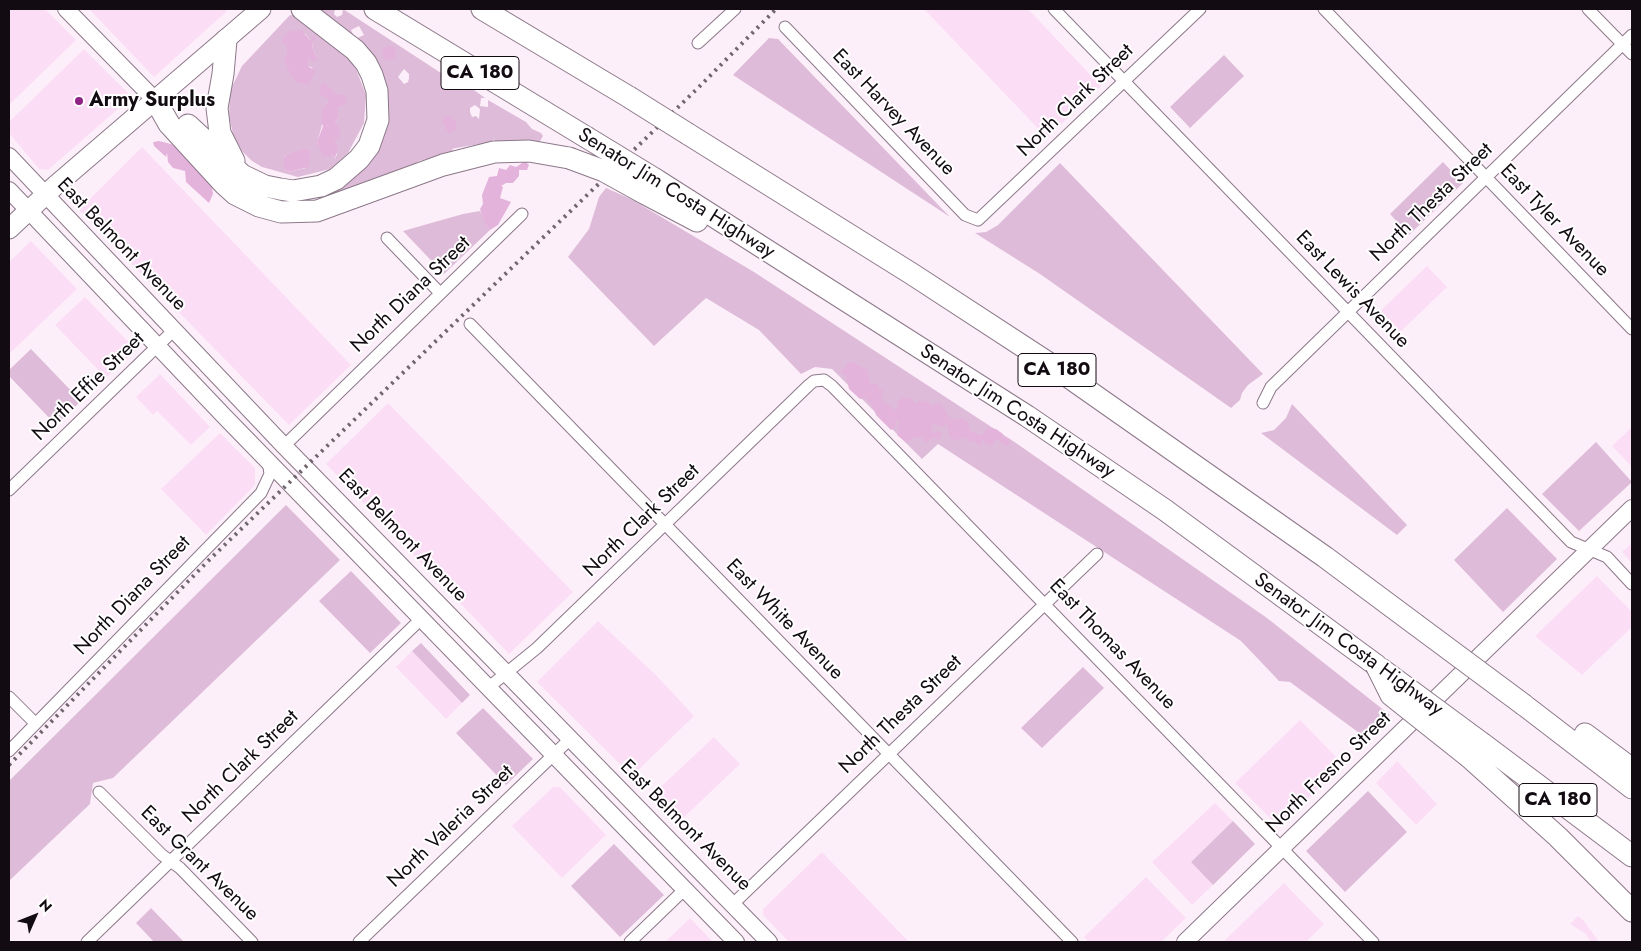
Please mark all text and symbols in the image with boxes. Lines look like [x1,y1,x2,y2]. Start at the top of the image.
street label: North Clark Street [1013,40,1139,162]
street label: East Harvey Avenue [827,45,959,181]
road number: CA 180 [441,56,519,90]
place label: Army Surplus [89,89,215,113]
marker: Army Surplus [73,95,85,107]
street label: Senator Jim Costa Highway [573,123,779,265]
street label: North Thesta Street [1366,138,1498,268]
street label: East Tyler Avenue [1494,160,1614,282]
street label: East Belmont Avenue [51,173,191,317]
street label: East Lewis Avenue [1290,226,1414,354]
street label: North Diana Street [346,232,476,358]
street label: North Effie Street [28,328,150,446]
street label: Senator Jim Costa Highway [915,340,1119,484]
road number: CA 180 [1018,354,1096,386]
street label: North Clark Street [579,460,705,582]
street label: East Belmont Avenue [332,464,472,608]
street label: North Diana Street [70,531,196,661]
street label: East White Avenue [720,555,848,685]
street label: Senator Jim Costa Highway [1249,568,1447,722]
street label: East Thomas Avenue [1044,575,1180,715]
street label: North Thesta Street [835,650,967,780]
street label: North Clark Street [178,706,304,828]
street label: North Fresno Street [1262,707,1396,839]
street label: East Belmont Avenue [614,755,756,897]
street label: North Valeria Street [383,761,519,893]
road number: CA 180 [1519,784,1597,816]
street label: East Grant Avenue [135,802,263,926]
north arrow [10,891,60,941]
text: N [35,895,57,917]

